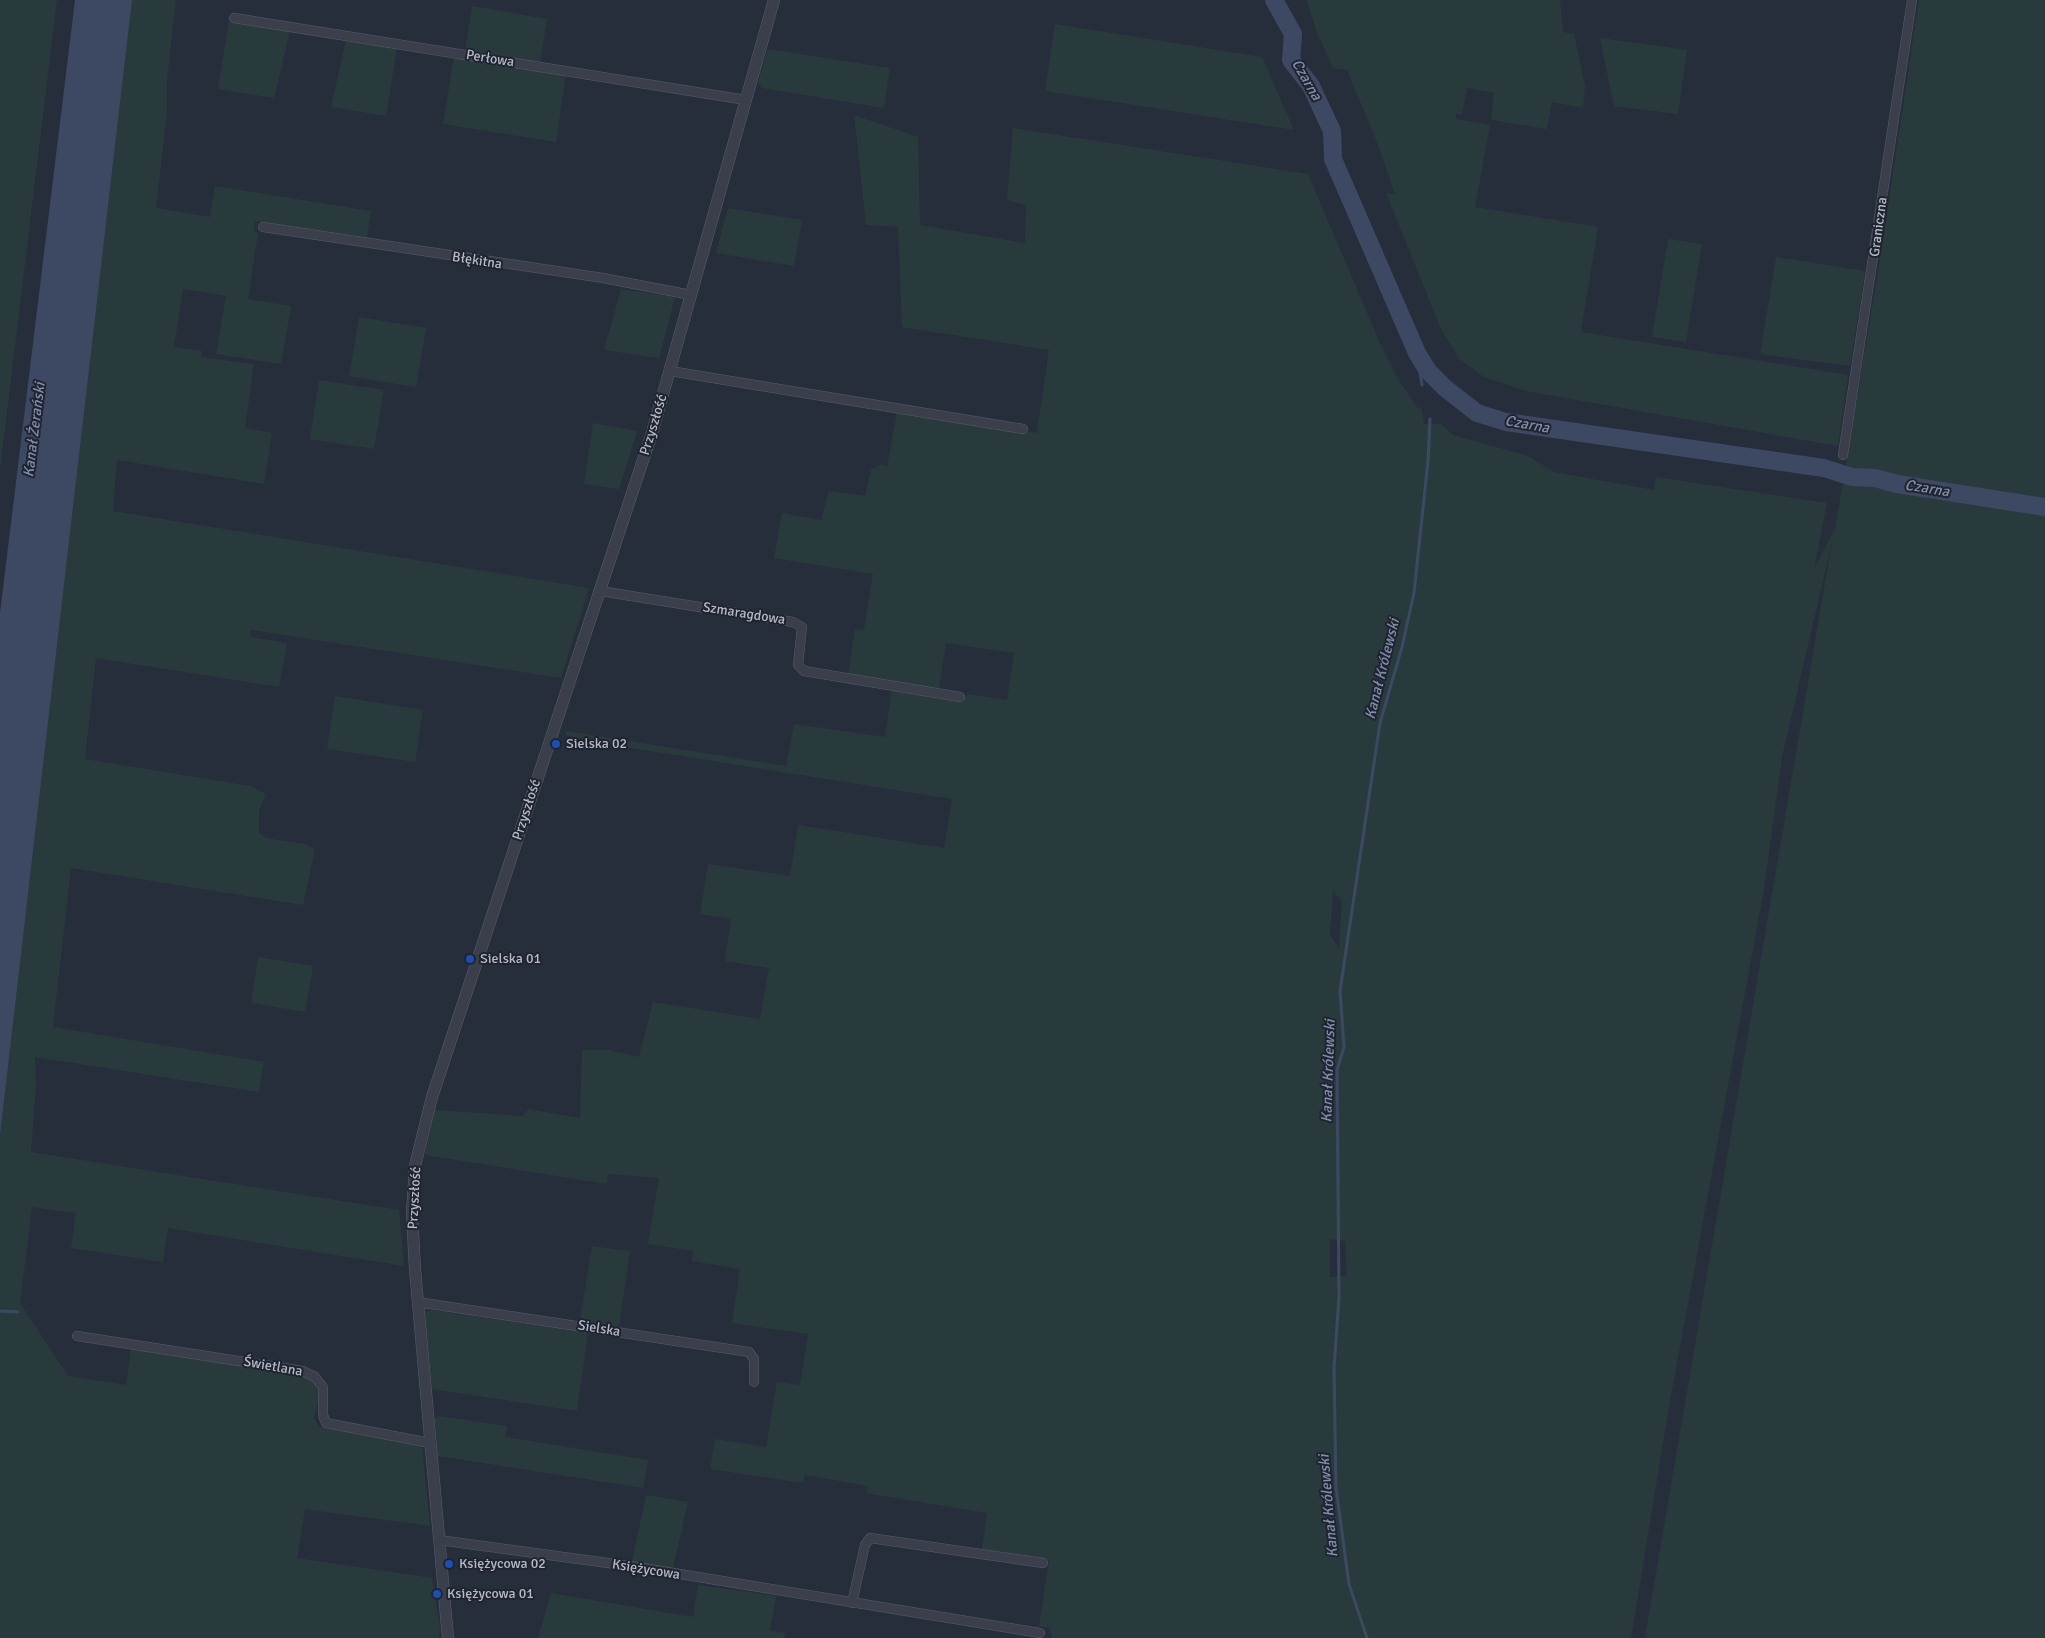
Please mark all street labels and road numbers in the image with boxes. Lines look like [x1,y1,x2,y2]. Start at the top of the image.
street label: Perłowa [465,47,515,71]
street label: Graniczna [1866,196,1892,258]
street label: Błękitna [451,249,503,273]
street label: Przyszłość [637,392,671,458]
street label: Szmaragdowa [702,599,786,629]
street label: Przyszłość [509,778,545,842]
street label: Przyszłość [405,1166,425,1230]
street label: Sielska [576,1317,622,1341]
street label: Świetlana [242,1354,304,1380]
street label: Księżycowa [611,1556,681,1584]

